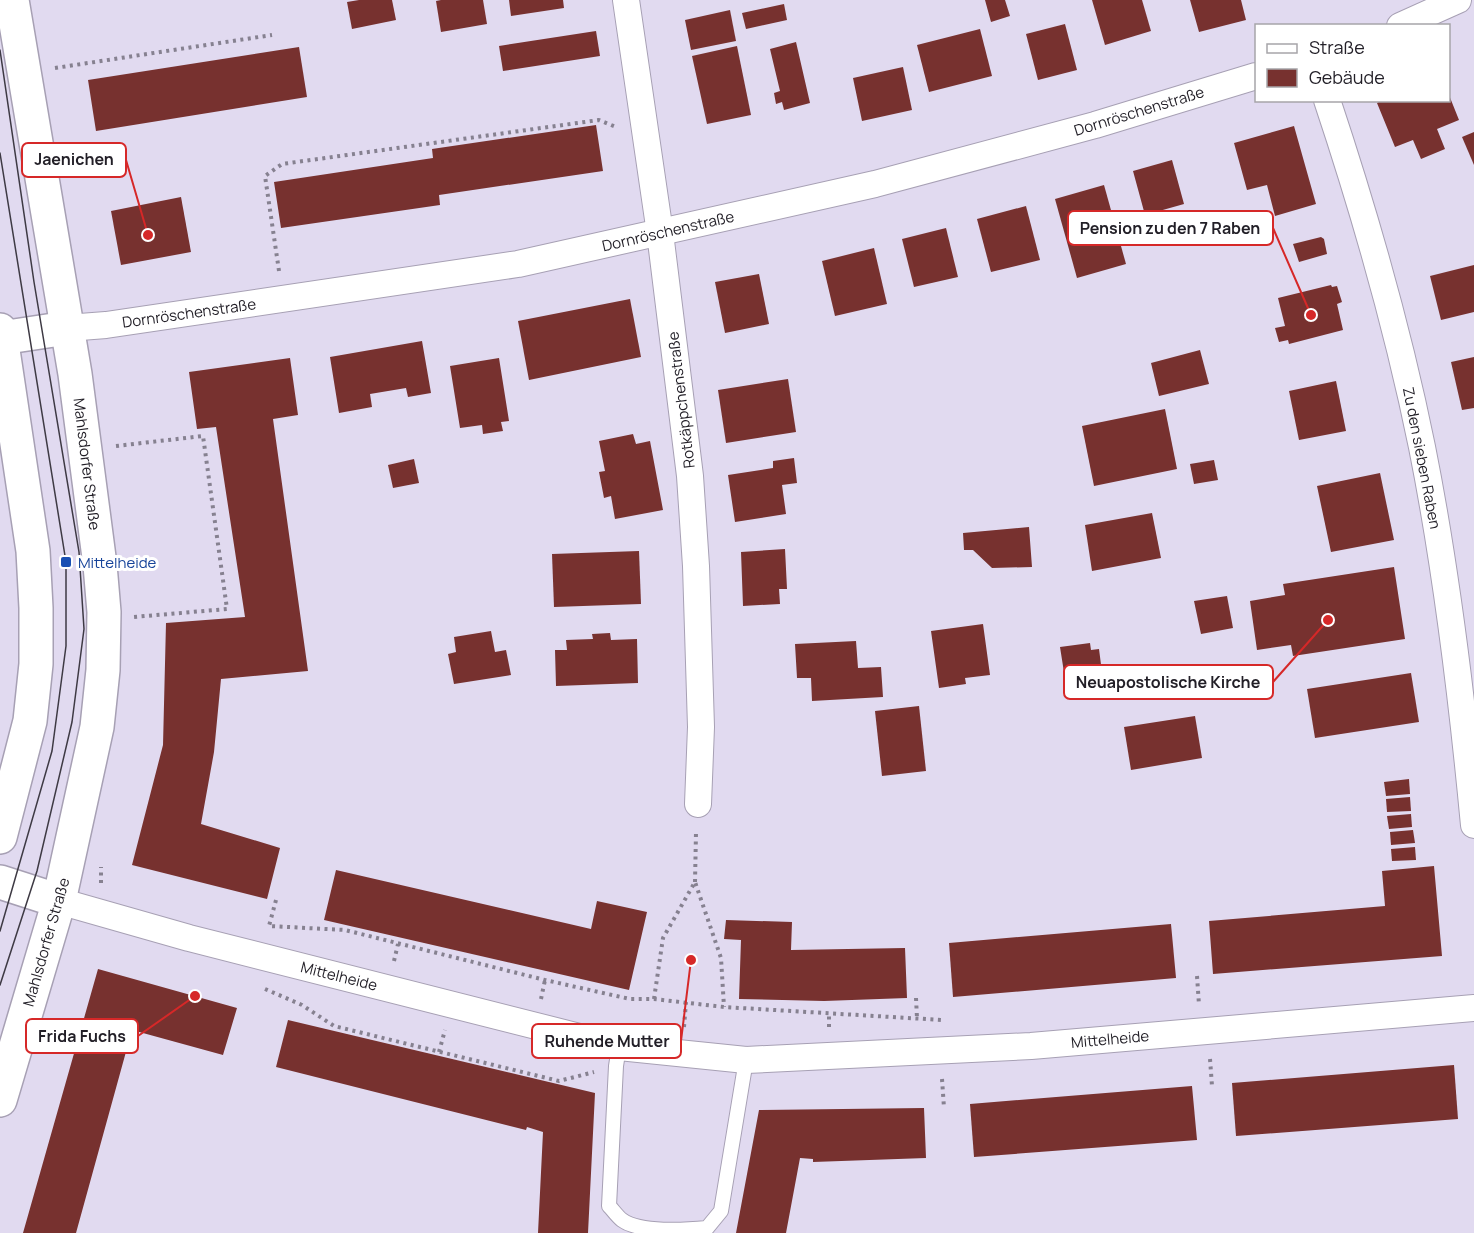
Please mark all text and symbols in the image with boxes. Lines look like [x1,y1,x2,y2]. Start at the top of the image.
legend [1255,24,1450,102]
text: Straße [1309,35,1365,59]
text: Gebäude [1309,65,1385,89]
street label: Dornröschenstraße [1071,81,1207,141]
callout: Jaenichen [22,143,126,177]
text: Jaenichen [34,148,114,170]
street label: Dornröschenstraße [600,206,736,256]
callout: Pension zu den 7 Raben [1068,211,1273,245]
text: Pension zu den 7 Raben [1080,217,1260,239]
street label: Dornröschenstraße [121,293,257,333]
street label: Rotkäppchenstraße [662,330,700,470]
street label: Zu den sieben Raben [1398,385,1446,531]
street label: Mahlsdorfer Straße [68,397,106,532]
place label: Mittelheide [78,552,157,573]
marker: Mittelheide [59,555,73,569]
callout: Neuapostolische Kirche [1064,665,1273,699]
text: Neuapostolische Kirche [1076,671,1261,693]
street label: Mahlsdorfer Straße [18,875,74,1009]
street label: Mittelheide [298,956,380,996]
callout: Frida Fuchs [26,1019,138,1053]
callout: Ruhende Mutter [532,1024,681,1058]
text: Frida Fuchs [38,1025,126,1047]
street label: Mittelheide [1070,1025,1150,1053]
text: Ruhende Mutter [544,1030,670,1052]

